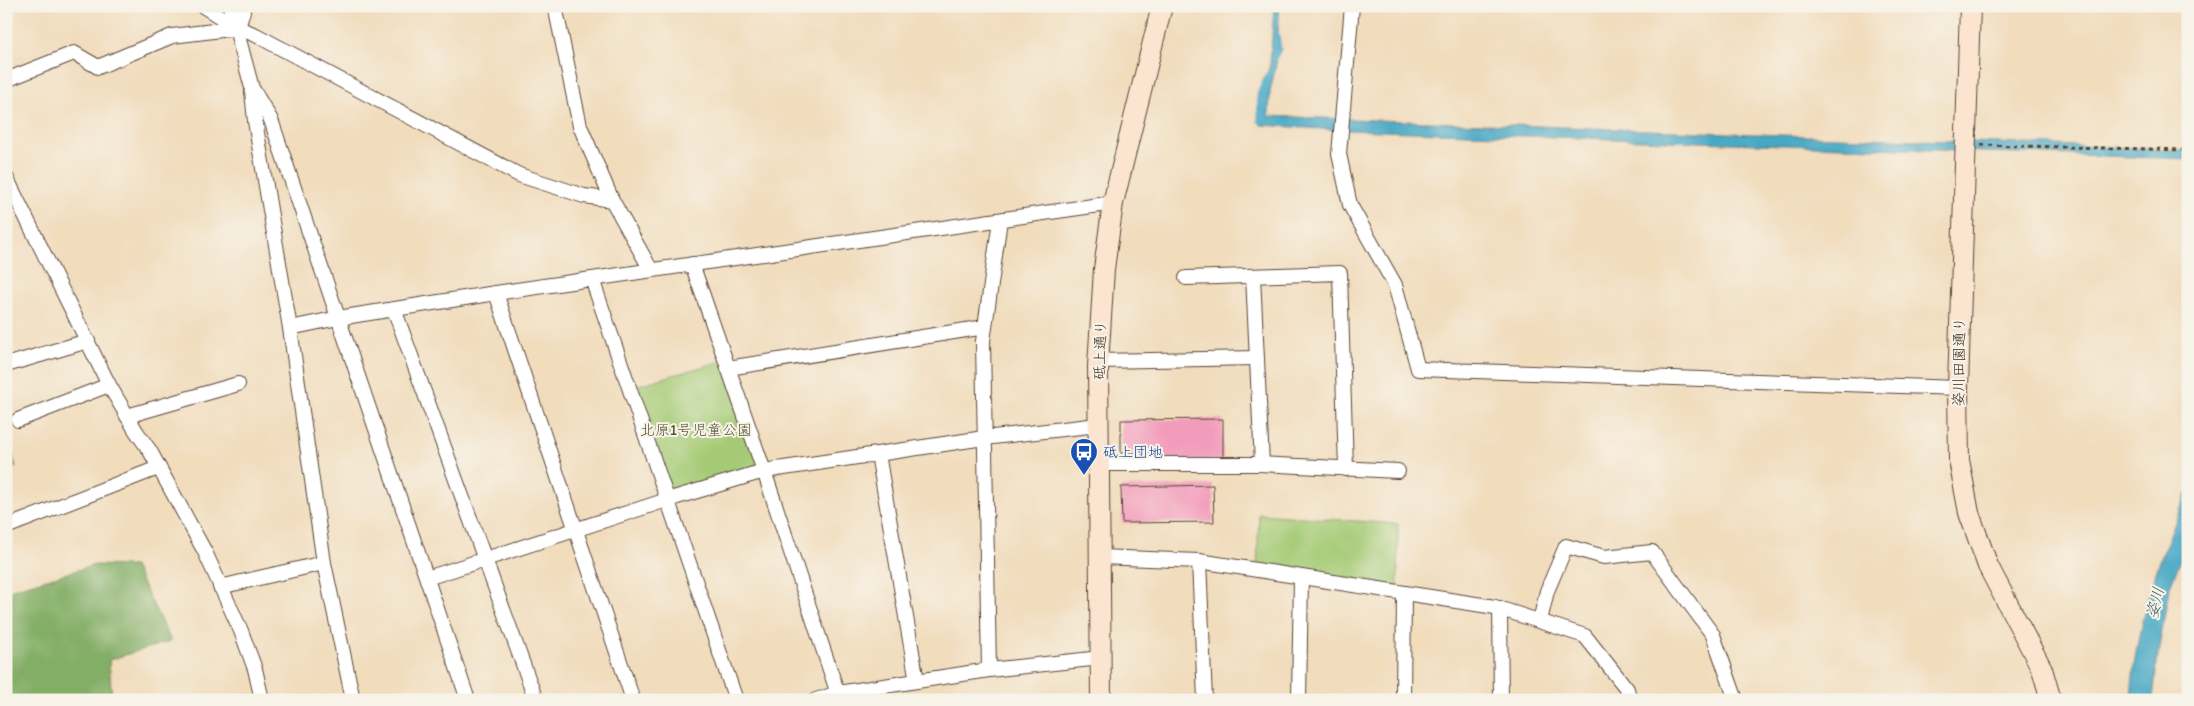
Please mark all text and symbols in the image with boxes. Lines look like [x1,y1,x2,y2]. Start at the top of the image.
street label: 姿川田園通り [1949,317,1969,407]
street label: 砥上通り [1090,320,1110,380]
park label: 北原1号児童公園 [640,421,752,439]
bus stop icon: 砥上団地 [1069,437,1099,476]
place label: 砥上団地 [1103,443,1163,461]
water label: 姿川 [2142,585,2168,621]

